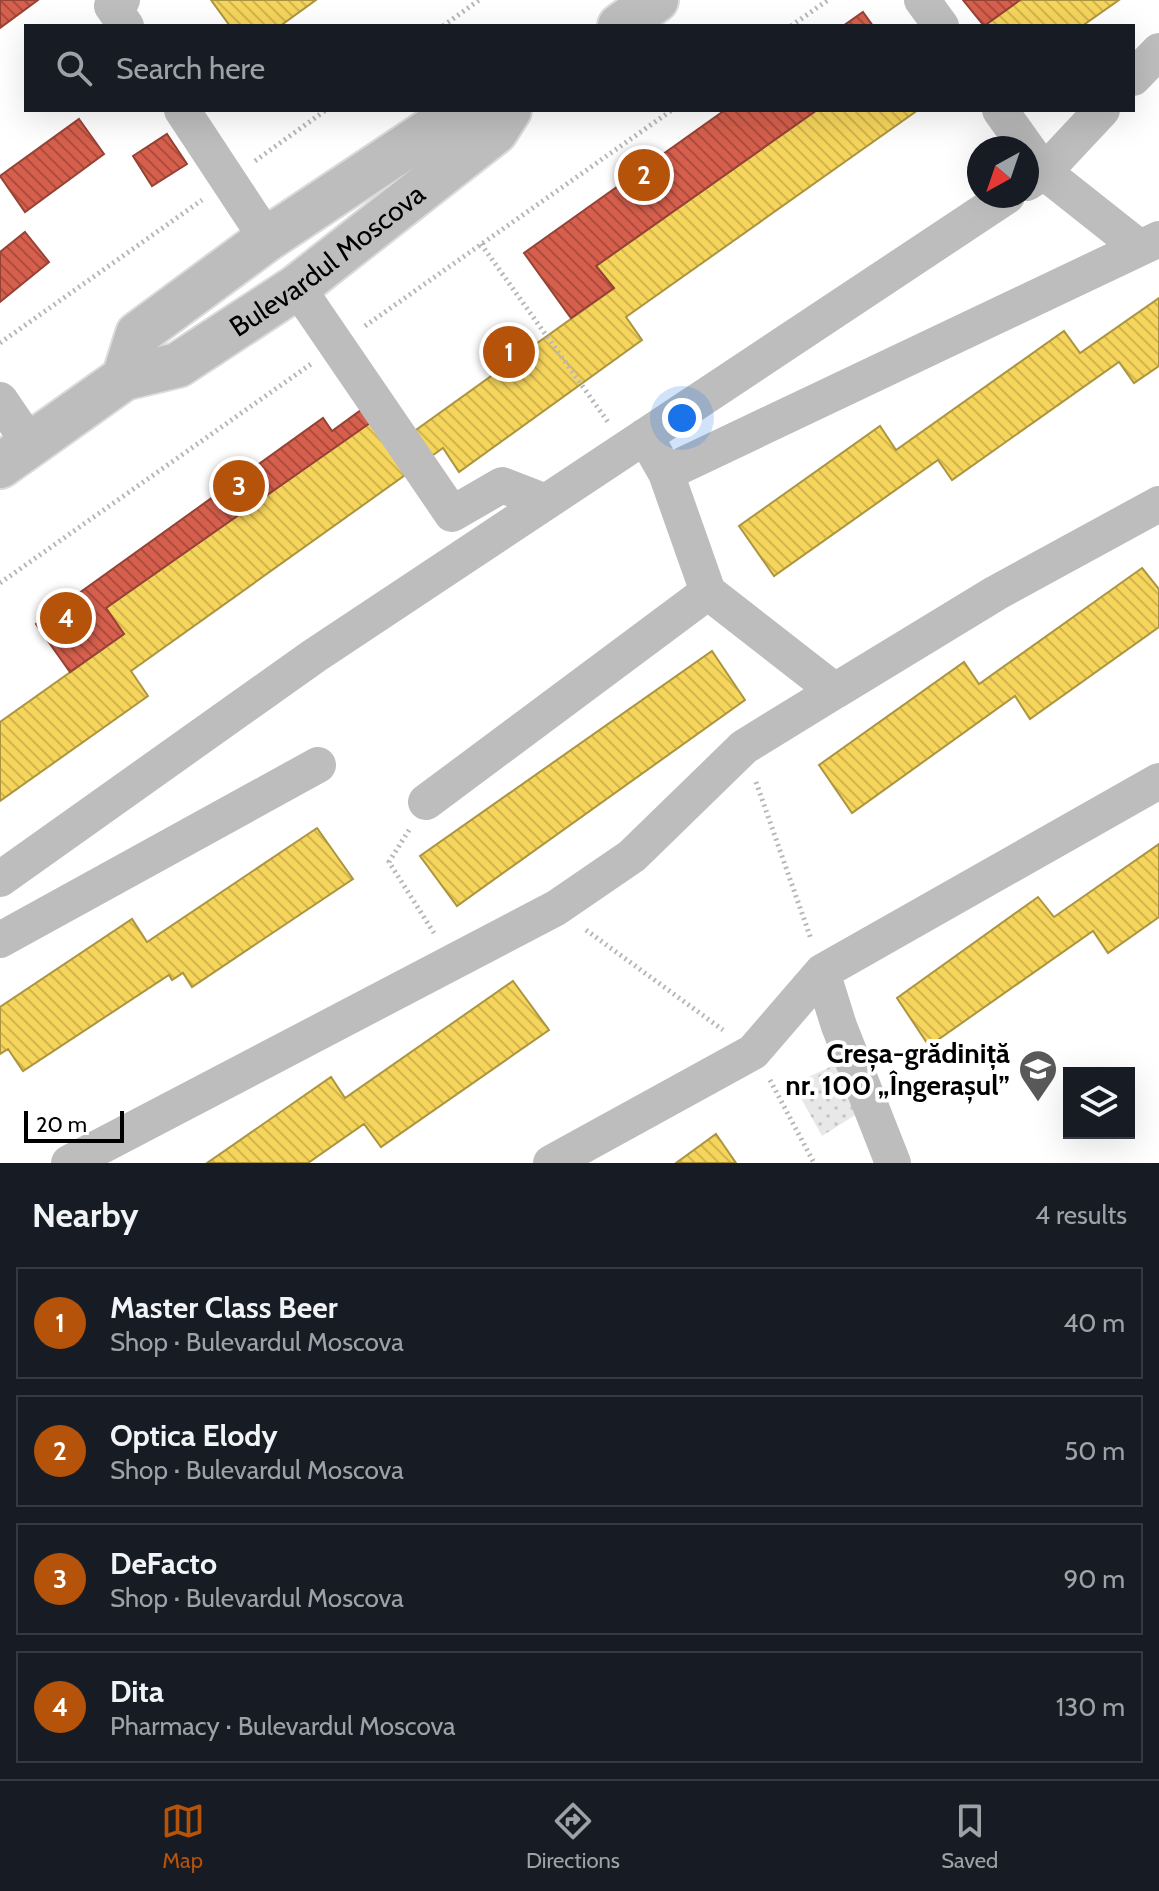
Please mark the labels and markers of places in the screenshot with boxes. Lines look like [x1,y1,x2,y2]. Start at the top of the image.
pin: 2 [618,145,670,205]
pin: 1 [483,322,535,382]
pin: 3 [213,456,265,516]
pin: 4 [40,588,92,648]
place label: Creșa-grădiniță nr. 100 „Îngerașul” [785,1036,1010,1104]
school or university icon: Creșa-grădiniță nr. 100 „Îngerașul” [1017,1048,1059,1103]

